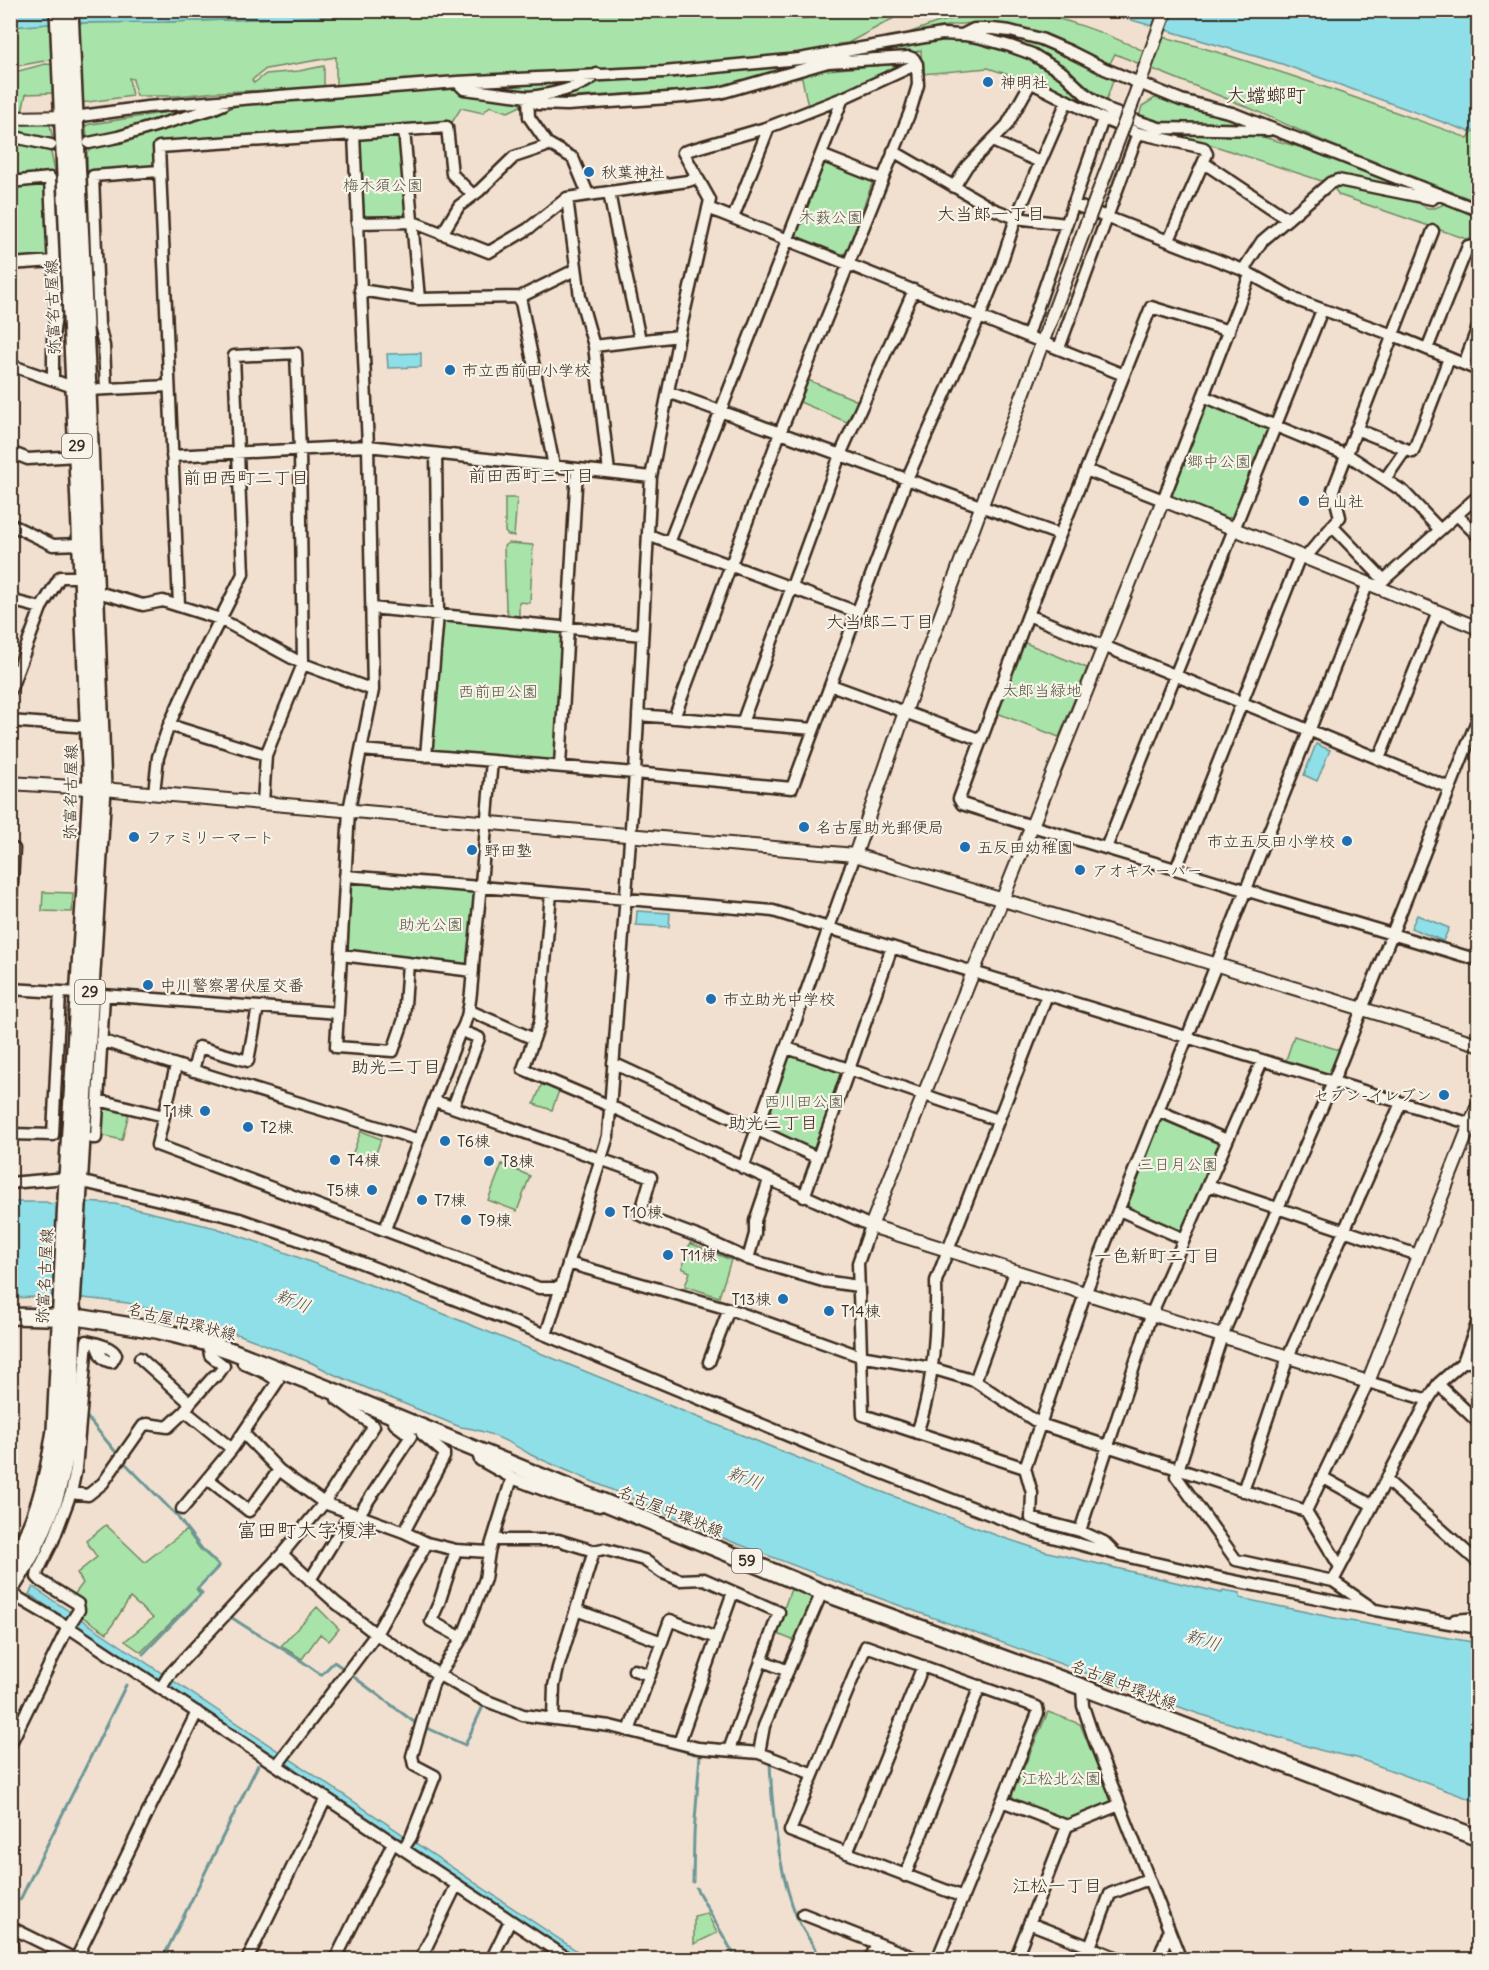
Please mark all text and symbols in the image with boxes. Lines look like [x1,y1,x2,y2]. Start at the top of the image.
place label: 神明社 [1000,72,1048,92]
marker: 神明社 [981,75,995,89]
district label: 大蟷螂町 [1226,82,1306,107]
place label: 秋葉神社 [601,162,665,182]
marker: 秋葉神社 [582,165,596,179]
park label: 梅木須公園 [343,175,423,195]
district label: 大当郎一丁目 [937,202,1045,225]
park label: 木薮公園 [799,207,863,227]
street label: 弥富名古屋線 [40,259,64,355]
place label: 市立西前田小学校 [462,360,590,380]
marker: 市立西前田小学校 [443,363,457,377]
road number: 29 [62,434,92,458]
park label: 郷中公園 [1187,451,1251,471]
district label: 前田西町三丁目 [468,464,594,487]
district label: 前田西町二丁目 [183,466,309,489]
place label: 白山社 [1316,491,1364,511]
marker: 白山社 [1297,494,1311,508]
district label: 大当郎二丁目 [826,610,934,633]
park label: 太郎当緑地 [1002,680,1082,700]
park label: 西前田公園 [458,681,538,701]
street label: 弥富名古屋線 [59,744,81,840]
place label: 名古屋助光郵便局 [816,817,944,837]
marker: 名古屋助光郵便局 [797,820,811,834]
place label: ファミリーマート [146,827,274,847]
marker: ファミリーマート [127,830,141,844]
place label: 市立五反田小学校 [1207,831,1335,851]
marker: 市立五反田小学校 [1340,834,1354,848]
place label: 五反田幼稚園 [977,837,1073,857]
place label: 野田塾 [484,840,532,860]
marker: 五反田幼稚園 [958,840,972,854]
marker: 野田塾 [465,843,479,857]
place label: アオキスーパー [1092,860,1202,880]
marker: アオキスーパー [1073,863,1087,877]
park label: 助光公園 [399,914,463,934]
place label: 中川警察署伏屋交番 [160,975,304,995]
marker: 中川警察署伏屋交番 [141,978,155,992]
road number: 29 [75,980,105,1004]
place label: 市立助光中学校 [723,989,835,1009]
marker: 市立助光中学校 [704,992,718,1006]
district label: 助光二丁目 [351,1055,441,1078]
place label: セブン-イレブン [1313,1085,1432,1105]
marker: セブン-イレブン [1437,1088,1451,1102]
park label: 西川田公園 [764,1091,844,1111]
place label: T1棟 [163,1101,193,1121]
marker: T1棟 [198,1104,212,1118]
district label: 助光三丁目 [728,1111,818,1134]
place label: T2棟 [260,1117,293,1137]
marker: T2棟 [241,1120,255,1134]
place label: T6棟 [457,1131,490,1151]
marker: T6棟 [438,1134,452,1148]
place label: T4棟 [347,1150,380,1170]
place label: T8棟 [501,1151,534,1171]
marker: T4棟 [328,1153,342,1167]
marker: T8棟 [482,1154,496,1168]
park label: 三日月公園 [1138,1154,1218,1174]
place label: T5棟 [326,1180,360,1200]
marker: T5棟 [365,1183,379,1197]
place label: T7棟 [434,1190,466,1210]
marker: T7棟 [415,1193,429,1207]
place label: T10棟 [622,1202,663,1222]
marker: T10棟 [603,1205,617,1219]
place label: T9棟 [478,1210,511,1230]
marker: T9棟 [459,1213,473,1227]
street label: 弥富名古屋線 [32,1228,56,1324]
district label: 一色新町二丁目 [1094,1244,1220,1267]
place label: T11棟 [680,1245,717,1265]
marker: T11棟 [661,1248,675,1262]
water label: 新川 [272,1283,314,1318]
place label: T13棟 [732,1289,771,1309]
marker: T13棟 [776,1292,790,1306]
street label: 名古屋中環状線 [125,1298,239,1344]
place label: T14棟 [841,1301,881,1321]
marker: T14棟 [822,1304,836,1318]
water label: 新川 [724,1461,766,1494]
street label: 名古屋中環状線 [615,1481,727,1541]
district label: 富田町大字榎津 [237,1517,377,1542]
road number: 59 [732,1549,762,1573]
water label: 新川 [1182,1623,1224,1656]
street label: 名古屋中環状線 [1068,1655,1180,1713]
park label: 江松北公園 [1021,1768,1101,1788]
district label: 江松一丁目 [1012,1874,1102,1897]

